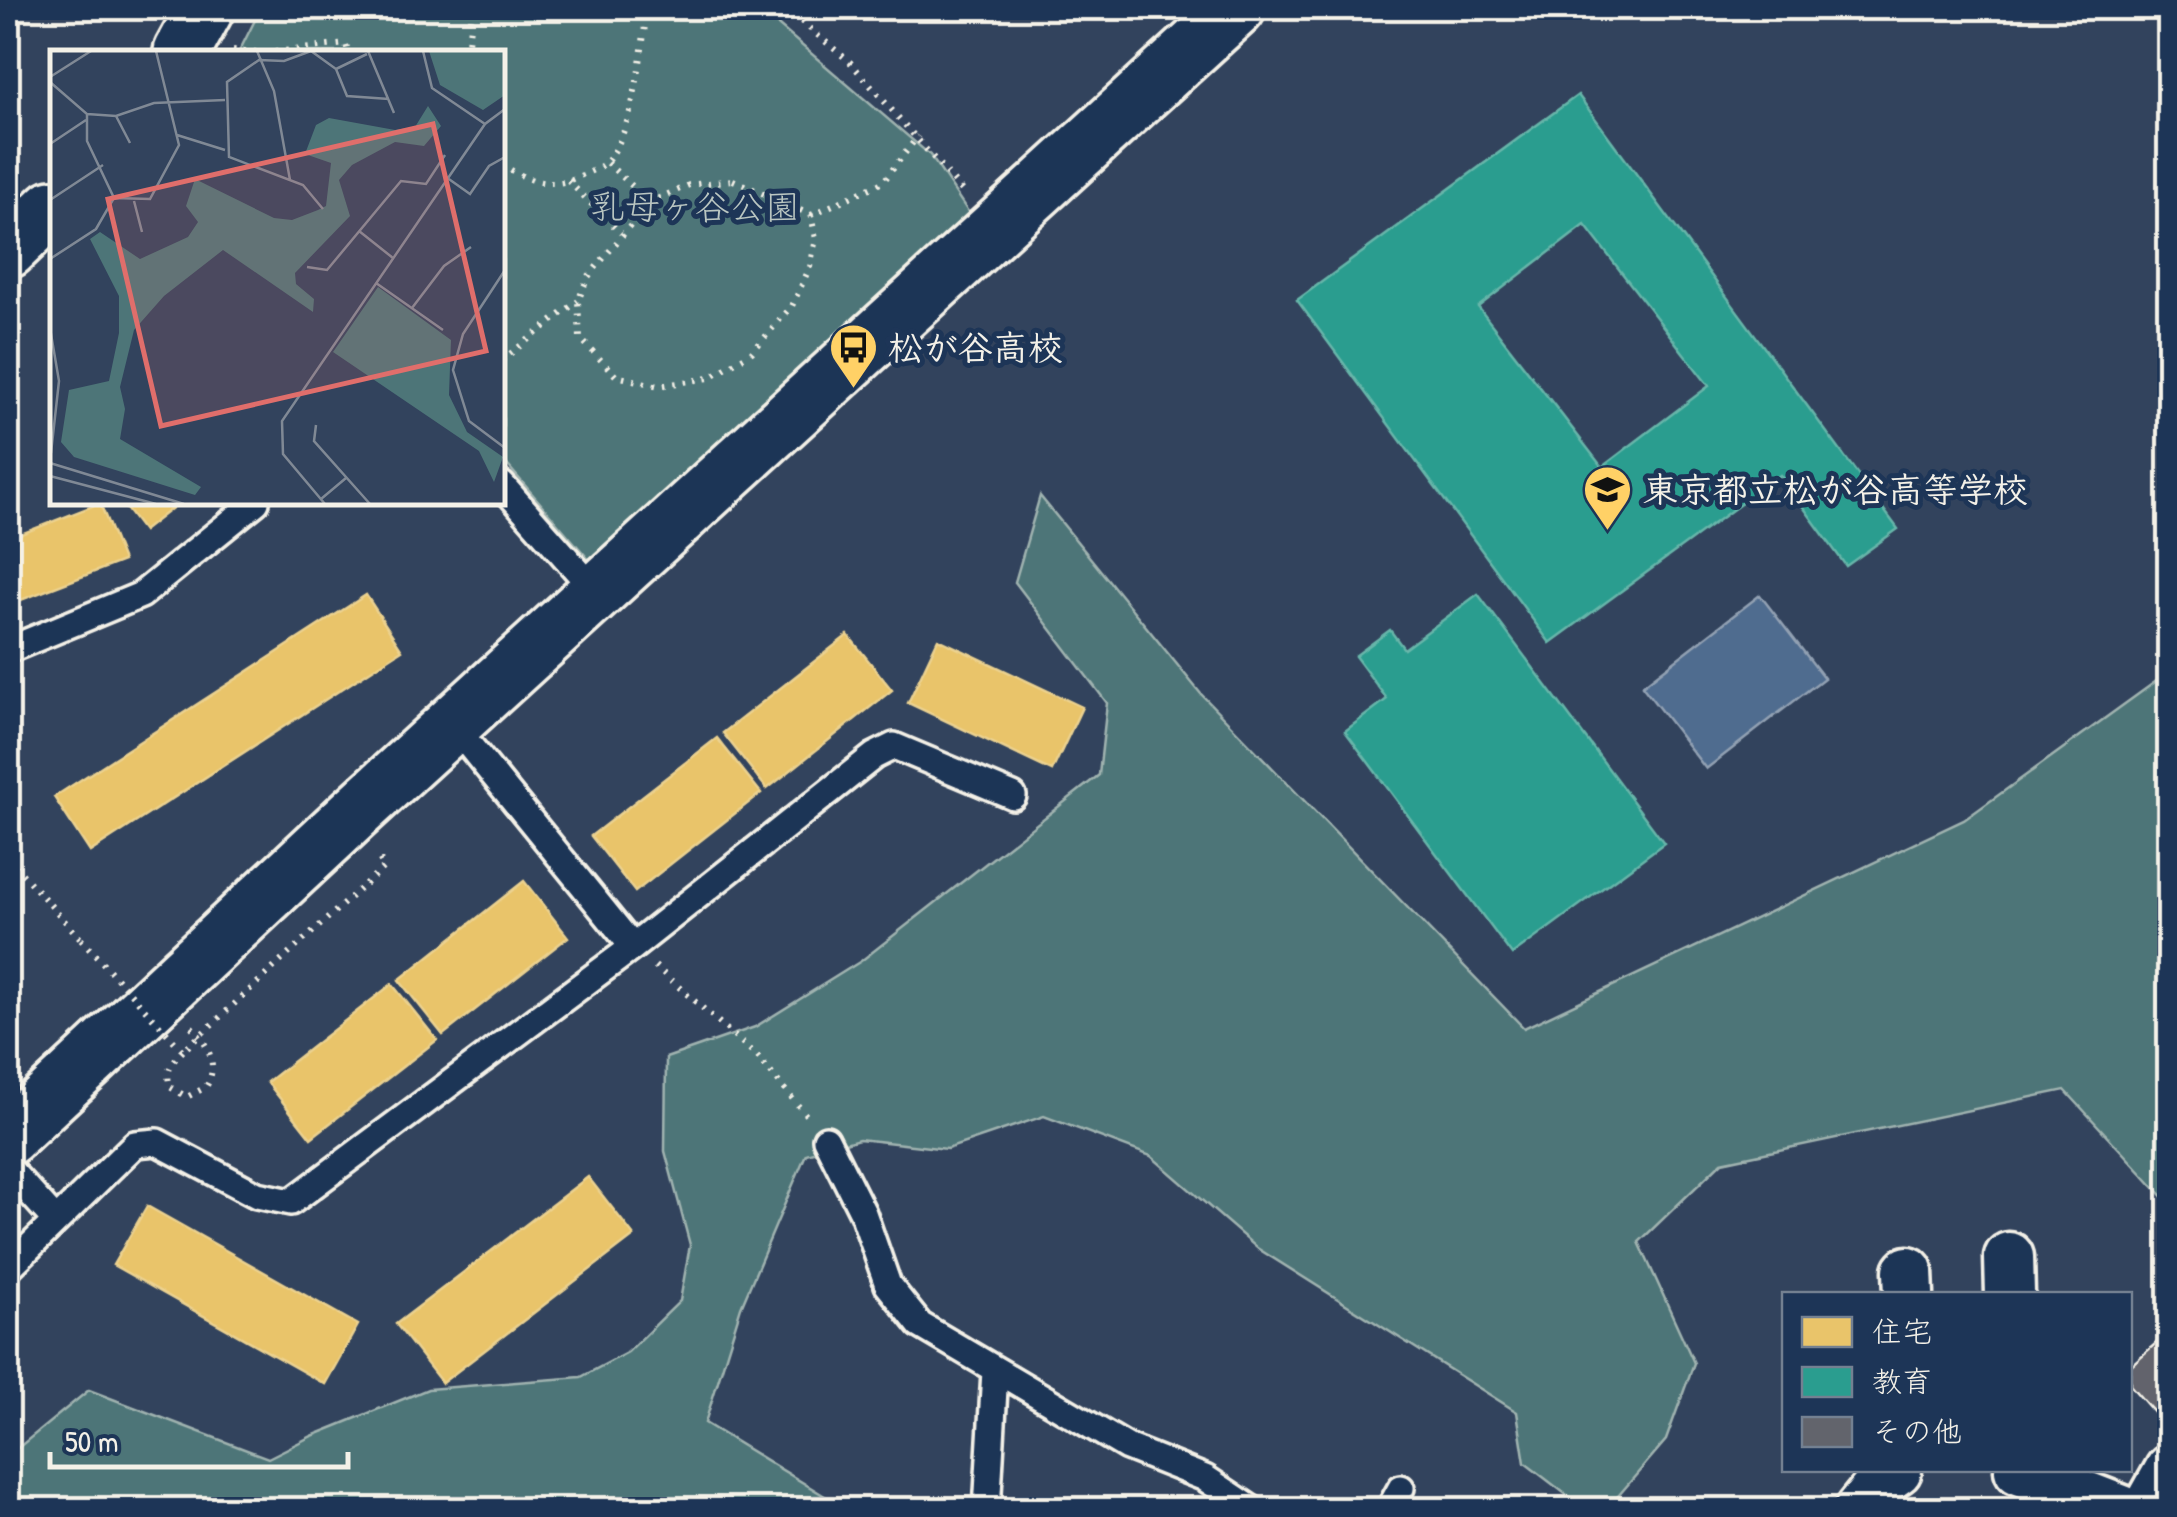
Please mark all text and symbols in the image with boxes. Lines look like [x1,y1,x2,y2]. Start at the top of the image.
inset map [50,50,505,505]
park label: 乳母ヶ谷公園 [590,183,800,230]
bus stop icon: 松が谷高校 [827,322,879,390]
place label: 松が谷高校 [888,324,1063,371]
school or university icon: 東京都立松が谷高等学校 [1582,464,1634,532]
place label: 東京都立松が谷高等学校 [1643,466,2028,513]
legend [1782,1292,2132,1472]
text: 住宅 [1872,1311,1932,1351]
text: 教育 [1872,1361,1932,1401]
scale bar [50,1407,348,1469]
text: その他 [1872,1411,1962,1451]
text: 50 m [65,1421,118,1461]

